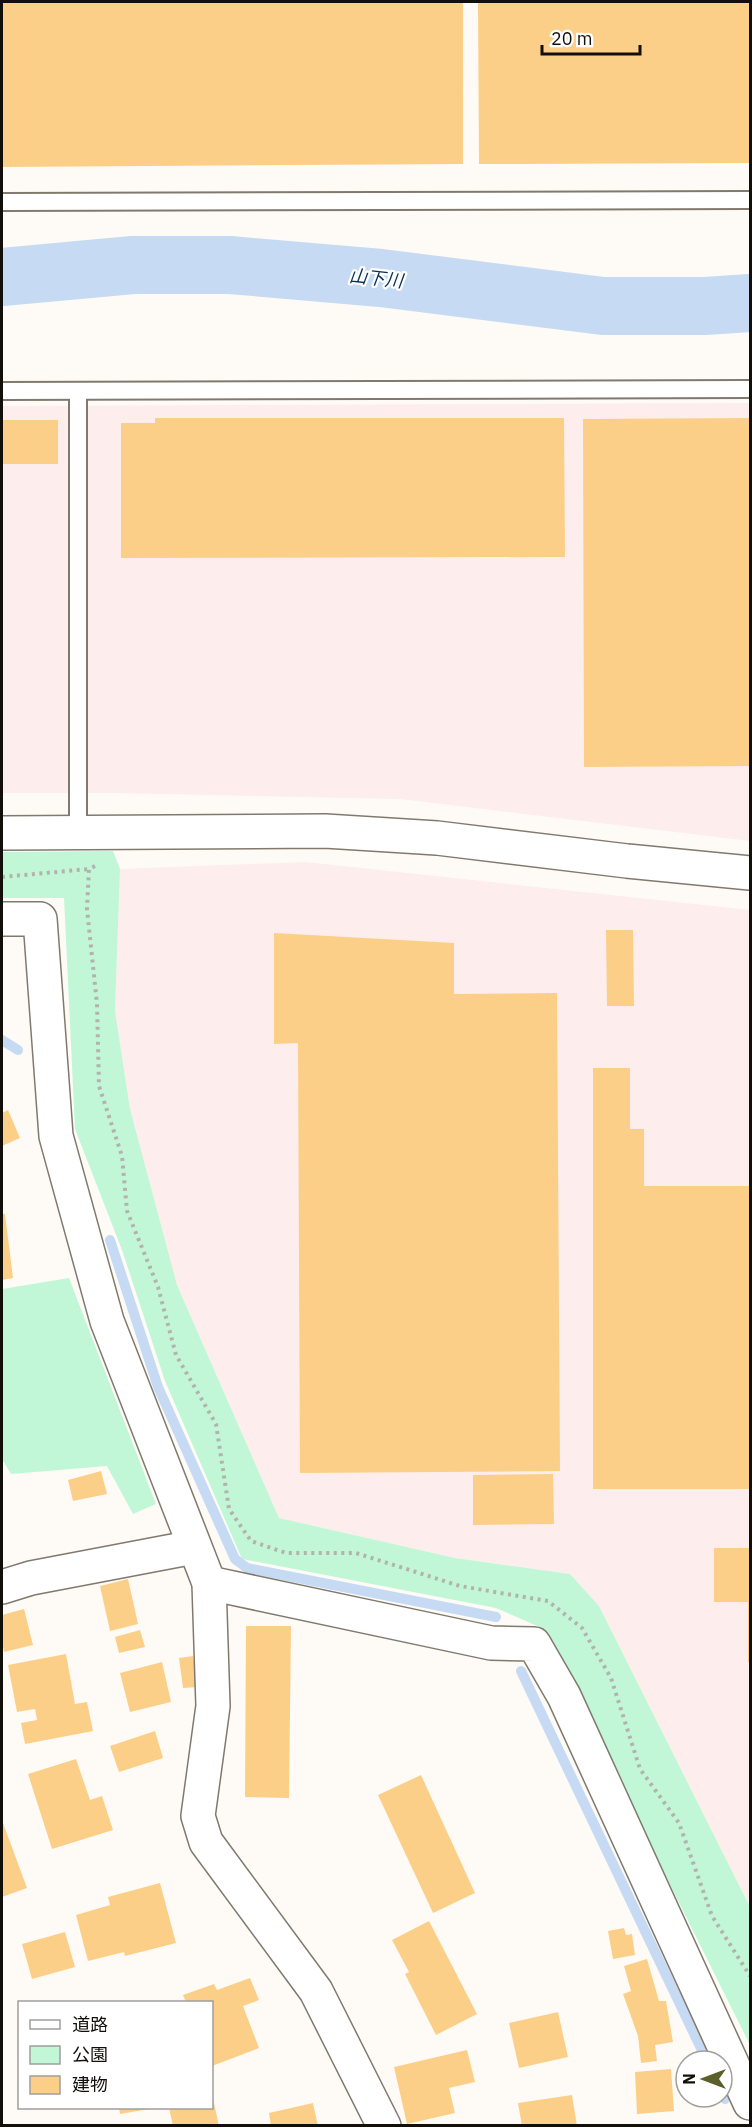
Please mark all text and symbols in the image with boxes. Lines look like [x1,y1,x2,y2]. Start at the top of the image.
scale bar [542,18,640,56]
text: 20 m [551,27,593,50]
water label: 山下川 [348,264,406,292]
legend [18,2001,213,2109]
text: 道路 [72,2013,108,2036]
text: 公園 [72,2043,108,2066]
north arrow [674,2049,734,2109]
text: 建物 [72,2073,108,2096]
text: N [679,2073,699,2085]

